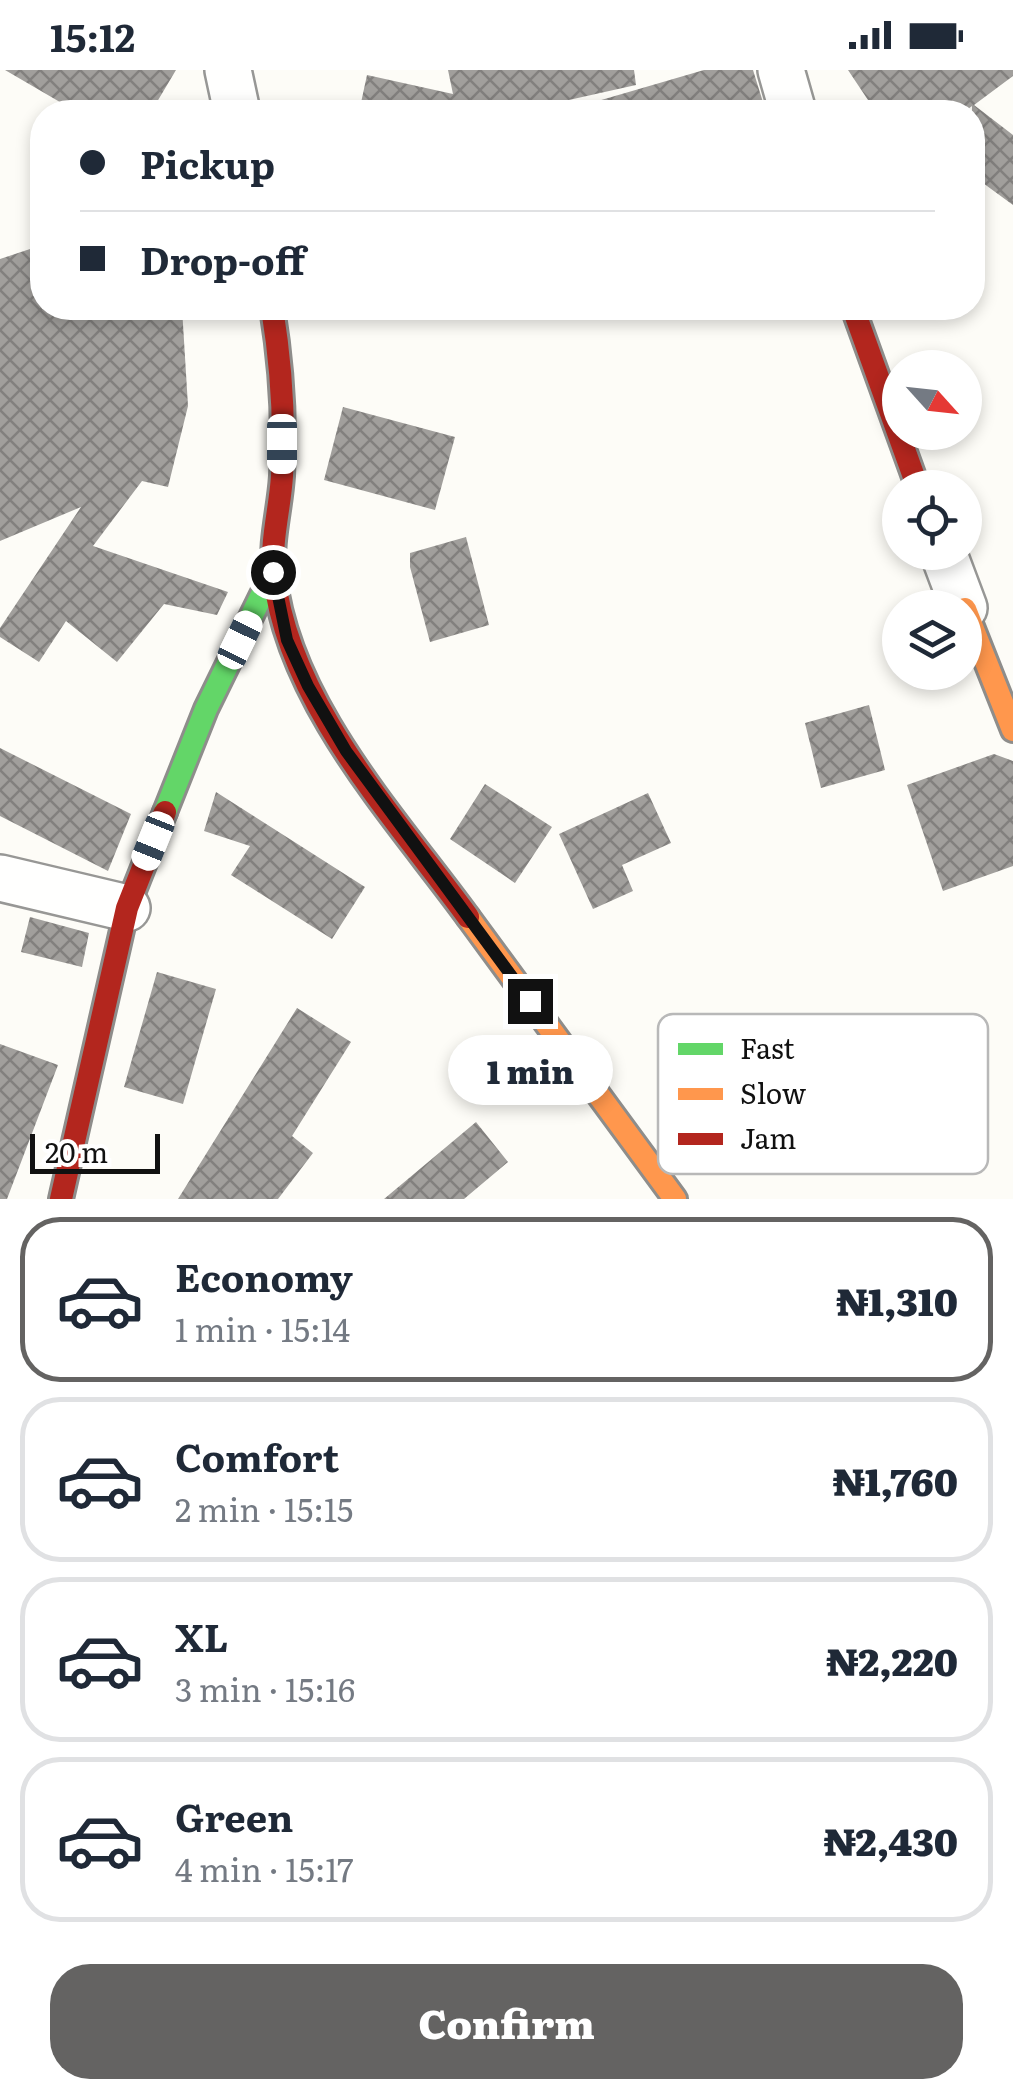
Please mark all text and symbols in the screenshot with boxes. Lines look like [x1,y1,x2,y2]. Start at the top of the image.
text: 15:12 [50,7,135,64]
text: Pickup [140,134,275,191]
text: Drop-off [140,230,305,287]
north arrow [882,350,982,450]
map controls [882,350,982,690]
car [267,414,297,474]
button: locate [882,470,982,570]
route start [251,550,296,595]
button: layers [882,590,982,690]
car [213,606,267,674]
car [128,808,178,874]
route end [508,979,553,1024]
legend [658,1014,988,1174]
text: Fast [740,1026,795,1068]
callout: 1 min [448,1036,612,1106]
text: 1 min [487,1046,574,1094]
text: Slow [740,1071,806,1113]
text: Jam [740,1116,796,1158]
scale bar [30,1129,160,1174]
text: 20 m [45,1130,108,1172]
text: Economy [175,1247,353,1304]
icon: car [55,1255,145,1345]
text: ₦1,310 [836,1271,958,1328]
text: 1 min · 15:14 [175,1304,350,1352]
text: Comfort [175,1427,339,1484]
icon: car [55,1435,145,1525]
text: ₦1,760 [833,1451,958,1508]
text: 2 min · 15:15 [175,1484,353,1532]
text: XL [175,1607,228,1664]
icon: car [55,1615,145,1705]
text: ₦2,220 [826,1631,958,1688]
text: 3 min · 15:16 [175,1664,355,1712]
text: Green [175,1787,293,1844]
icon: car [55,1795,145,1885]
text: ₦2,430 [824,1811,958,1868]
text: 4 min · 15:17 [175,1844,354,1892]
button: Confirm [50,1964,963,2079]

